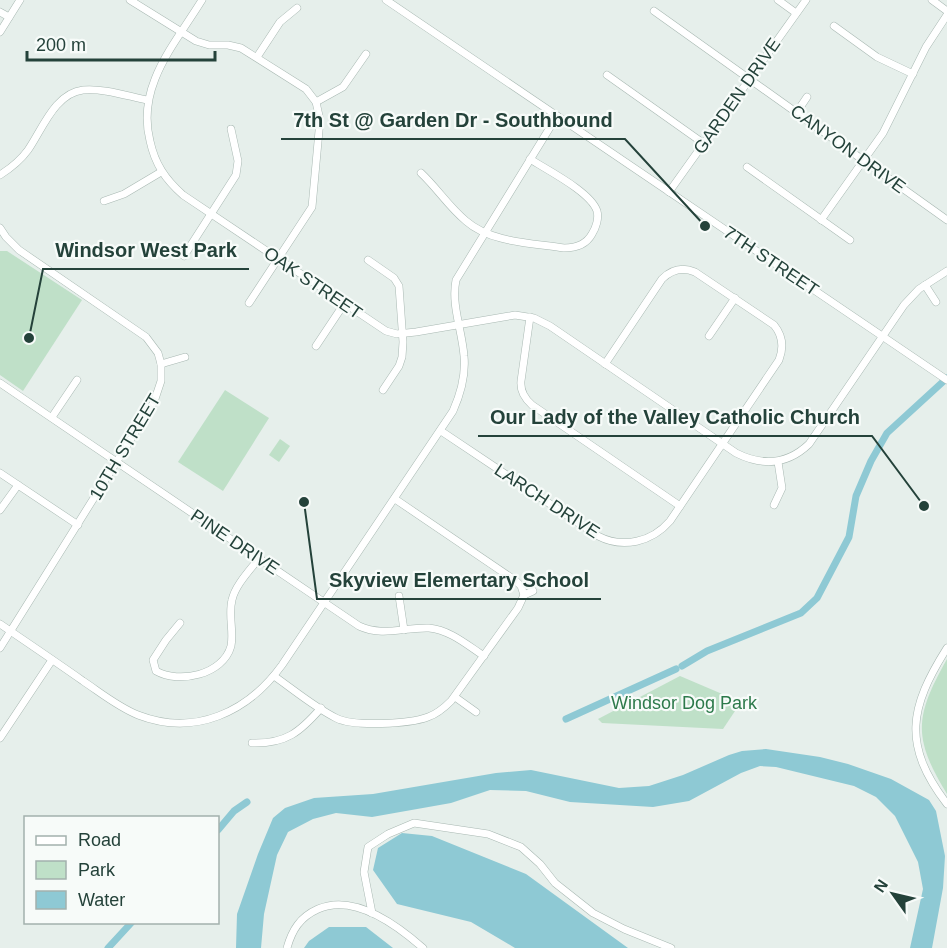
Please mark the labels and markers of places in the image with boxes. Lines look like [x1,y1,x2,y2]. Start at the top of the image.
callout: 7th St @ Garden Dr - Southbound [281,101,625,139]
callout: Windsor West Park [43,231,249,269]
callout: Our Lady of the Valley Catholic Church [478,398,872,436]
callout: Skyview Elemertary School [317,561,601,599]

